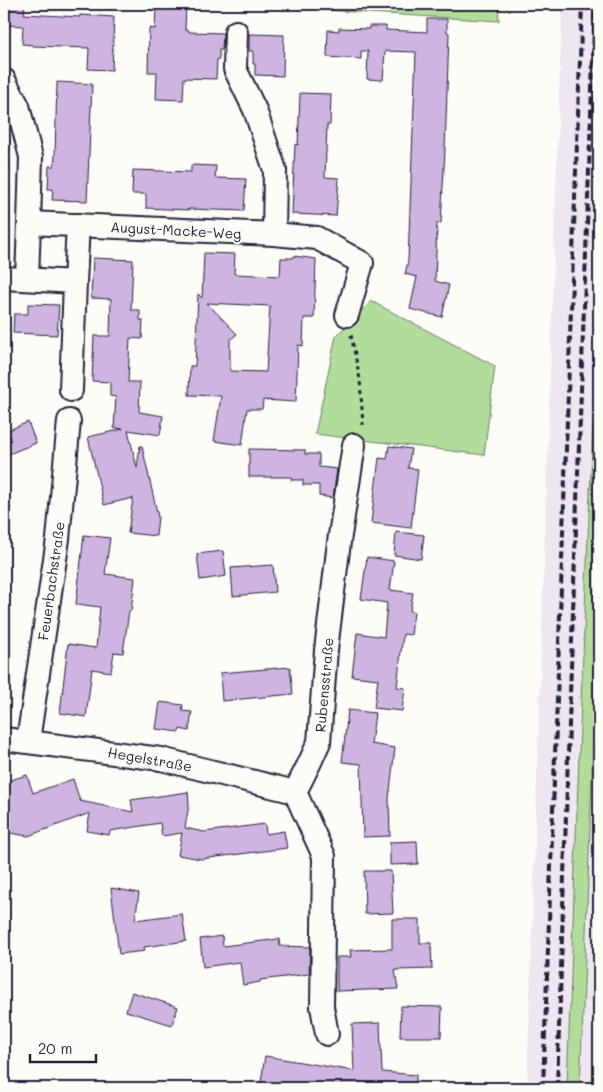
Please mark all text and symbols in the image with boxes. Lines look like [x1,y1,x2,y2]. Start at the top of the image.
street label: August-Macke-Weg [110,217,242,243]
street label: Feuerbachstraße [33,520,69,642]
street label: Rubensstraße [310,637,338,733]
street label: Hegelstraße [106,742,194,776]
scale bar [30,1032,96,1064]
text: 20 m [38,1038,72,1058]

